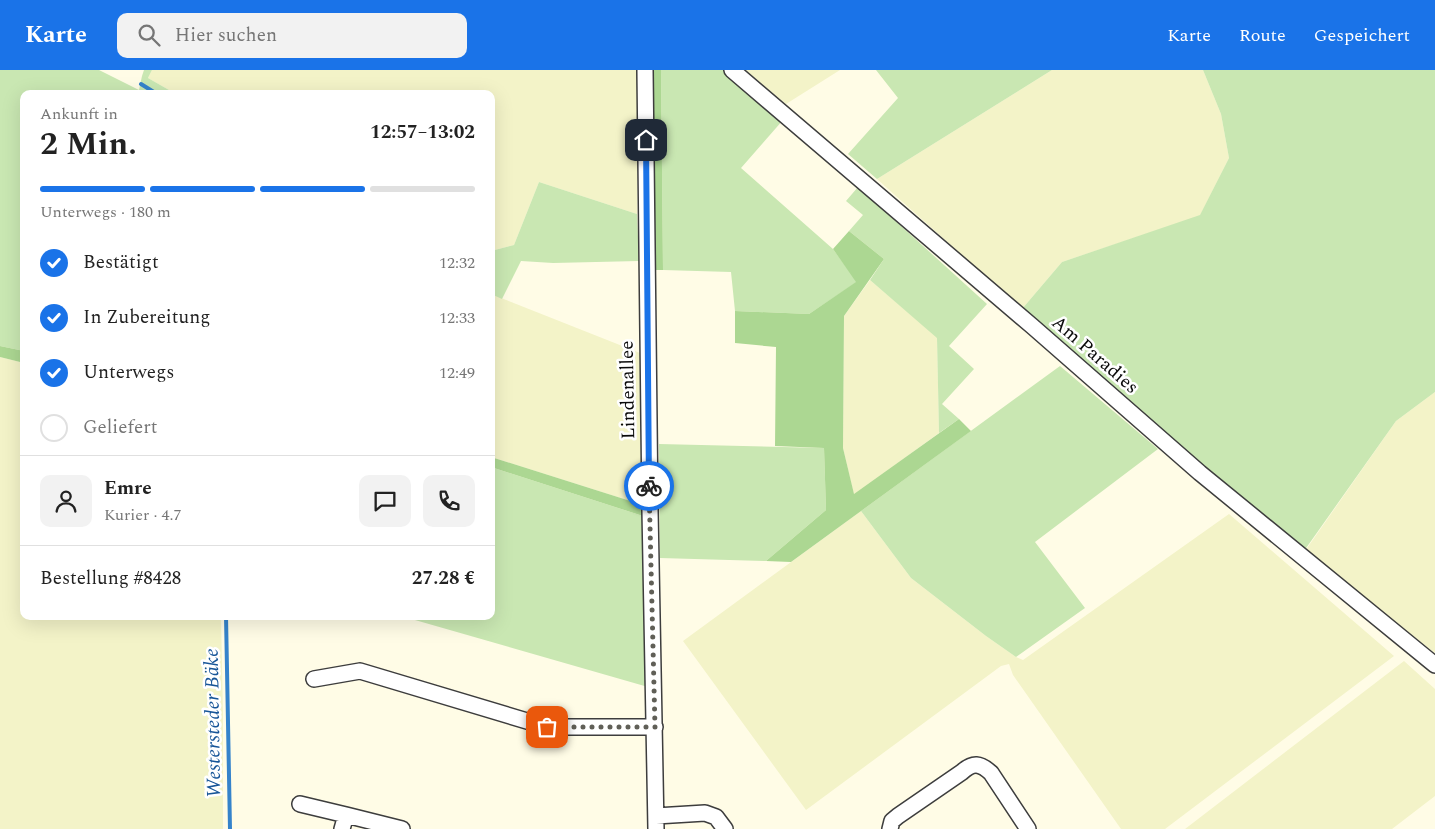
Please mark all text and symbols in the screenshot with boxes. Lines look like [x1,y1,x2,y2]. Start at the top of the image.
search box [117,13,467,58]
text: Karte [25,17,87,53]
icon: search [135,21,163,49]
text: Hier suchen [175,21,277,50]
text: Karte [1167,22,1211,49]
text: Route [1239,22,1286,49]
text: Gespeichert [1314,22,1410,49]
text: Ankunft in [40,102,118,126]
text: 12:57–13:02 [370,118,475,147]
pin [625,119,667,161]
text: 2 Min. [40,120,137,169]
icon: home [632,126,660,154]
text: Unterwegs · 180 m [40,200,171,224]
text: Bestätigt [83,248,159,277]
icon: check [40,249,68,277]
text: 12:32 [439,251,475,275]
text: In Zubereitung [83,303,211,332]
icon: check [40,304,68,332]
text: 12:33 [439,306,475,330]
street label: Am Paradies [1045,309,1145,401]
street label: Lindenallee [613,340,643,440]
text: Unterwegs [83,358,174,387]
icon: check [40,359,68,387]
text: 12:49 [439,361,475,385]
text: Geliefert [83,413,157,442]
courier [624,461,674,511]
icon: bike [635,472,663,500]
text: Emre [104,474,152,503]
button: person [40,475,92,527]
button: chat [359,475,411,527]
button: phone [423,475,475,527]
text: Kurier · 4.7 [104,503,181,527]
text: Bestellung #8428 [40,564,181,593]
text: 27.28 € [412,564,475,593]
water label: Westersteder Bäke [197,648,229,798]
pin [526,706,568,748]
icon: bag [533,713,561,741]

